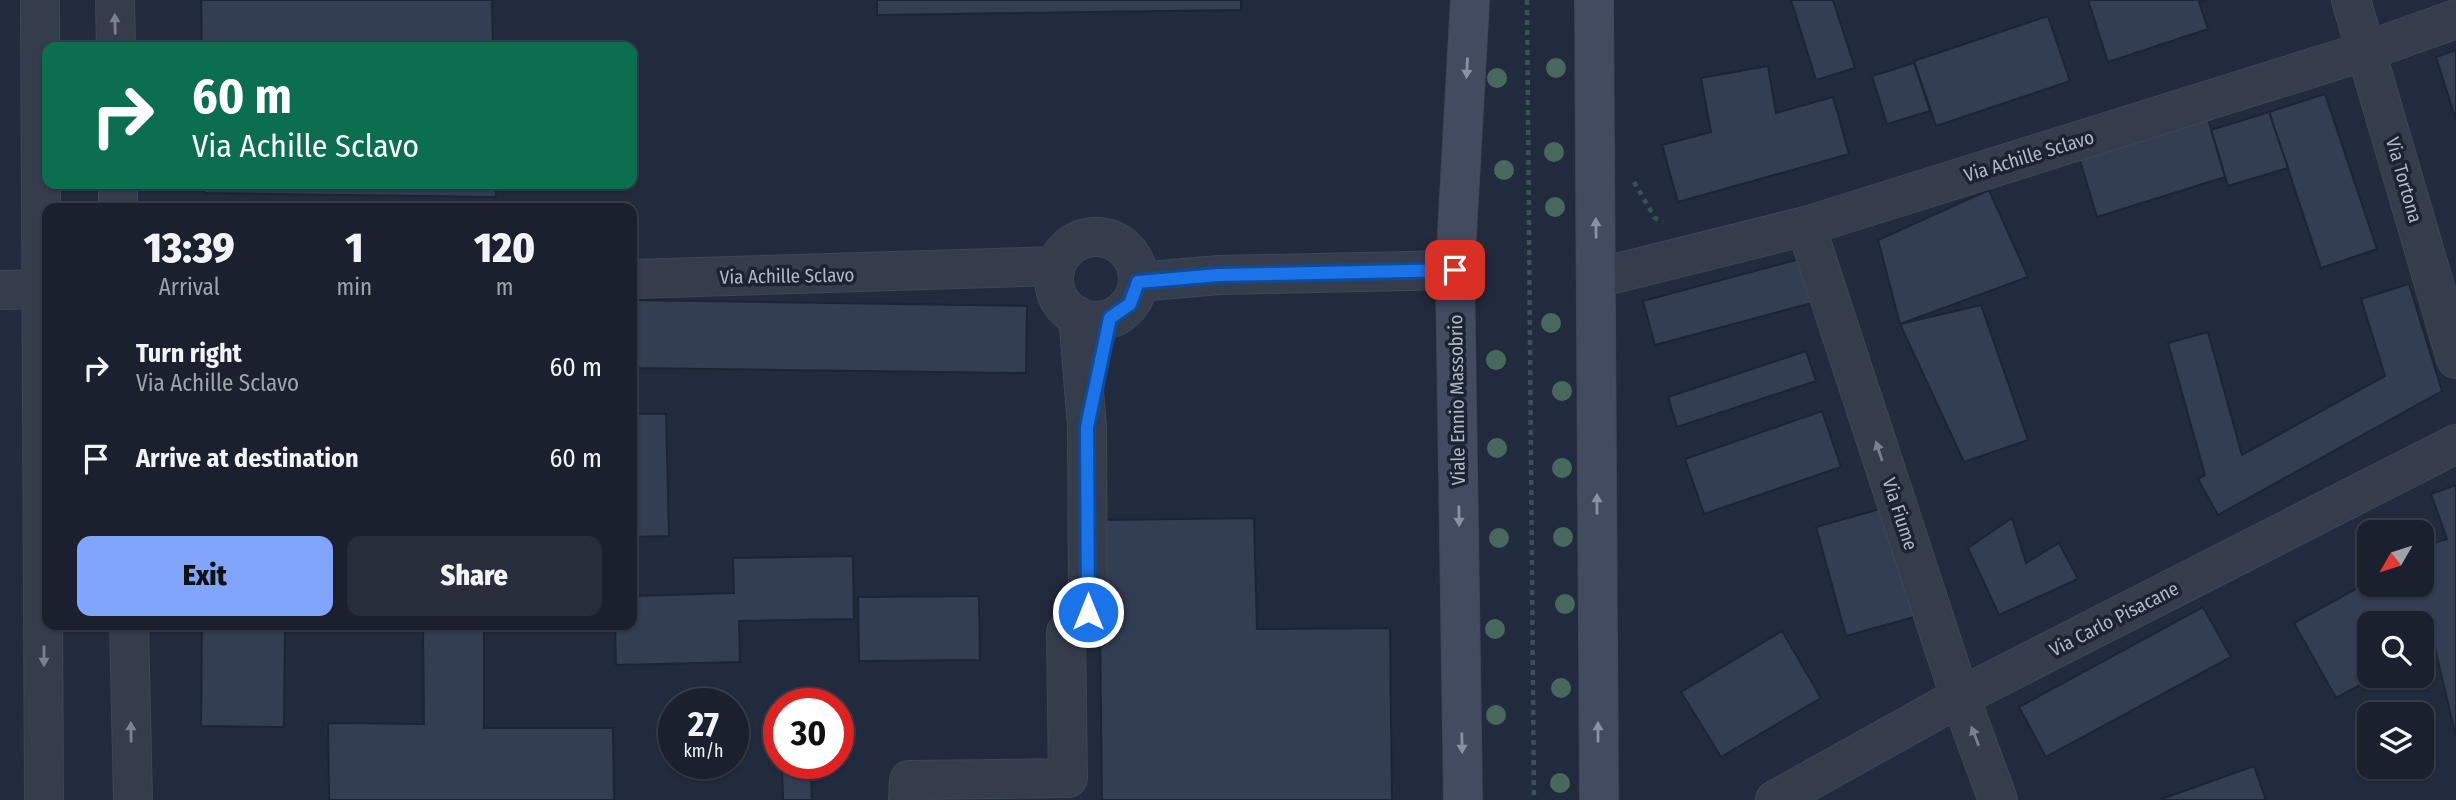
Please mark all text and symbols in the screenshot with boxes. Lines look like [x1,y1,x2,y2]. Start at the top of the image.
one-way arrow [109,12,121,34]
one-way arrow [1461,57,1472,79]
text: 60 m [192,67,292,126]
icon: right [77,70,168,161]
street label: Via Achille Sclavo [1961,125,2097,187]
text: Via Achille Sclavo [192,127,419,165]
street label: Via Tortona [2381,135,2427,225]
one-way arrow [1590,217,1601,239]
text: 13:39 [144,223,235,273]
text: 1 [345,223,363,273]
text: 120 [474,223,535,273]
pin [1425,240,1485,300]
icon: arrive [1436,251,1474,289]
street label: Via Achille Sclavo [719,263,855,289]
text: Arrival [159,273,220,301]
text: min [337,273,372,301]
text: m [496,273,513,301]
street label: Viale Ennio Massobrio [1444,315,1470,485]
text: Turn right [136,338,242,369]
icon: right [77,349,115,387]
text: 60 m [549,352,602,383]
text: Via Achille Sclavo [136,369,299,397]
icon: arrive [77,440,115,478]
one-way arrow [1874,440,1884,461]
text: Arrive at destination [136,443,359,474]
text: 60 m [549,443,602,474]
street label: Via Fiume [1878,475,1922,553]
one-way arrow [1591,493,1603,515]
one-way arrow [1453,505,1464,527]
north arrow [2357,520,2434,597]
map controls [2357,520,2434,779]
button: Exit [77,536,333,616]
button: Share [347,536,602,616]
position arrow [1051,575,1125,649]
street label: Via Carlo Pisacane [2046,577,2182,661]
button: search [2357,611,2434,688]
one-way arrow [38,645,50,667]
speed limit sign: 30 [763,688,854,779]
button: layers [2357,702,2434,779]
text: 27 [688,703,719,745]
one-way arrow [126,721,137,743]
one-way arrow [1592,721,1604,743]
one-way arrow [1969,726,1980,747]
one-way arrow [1456,733,1468,755]
text: km/h [683,740,724,762]

